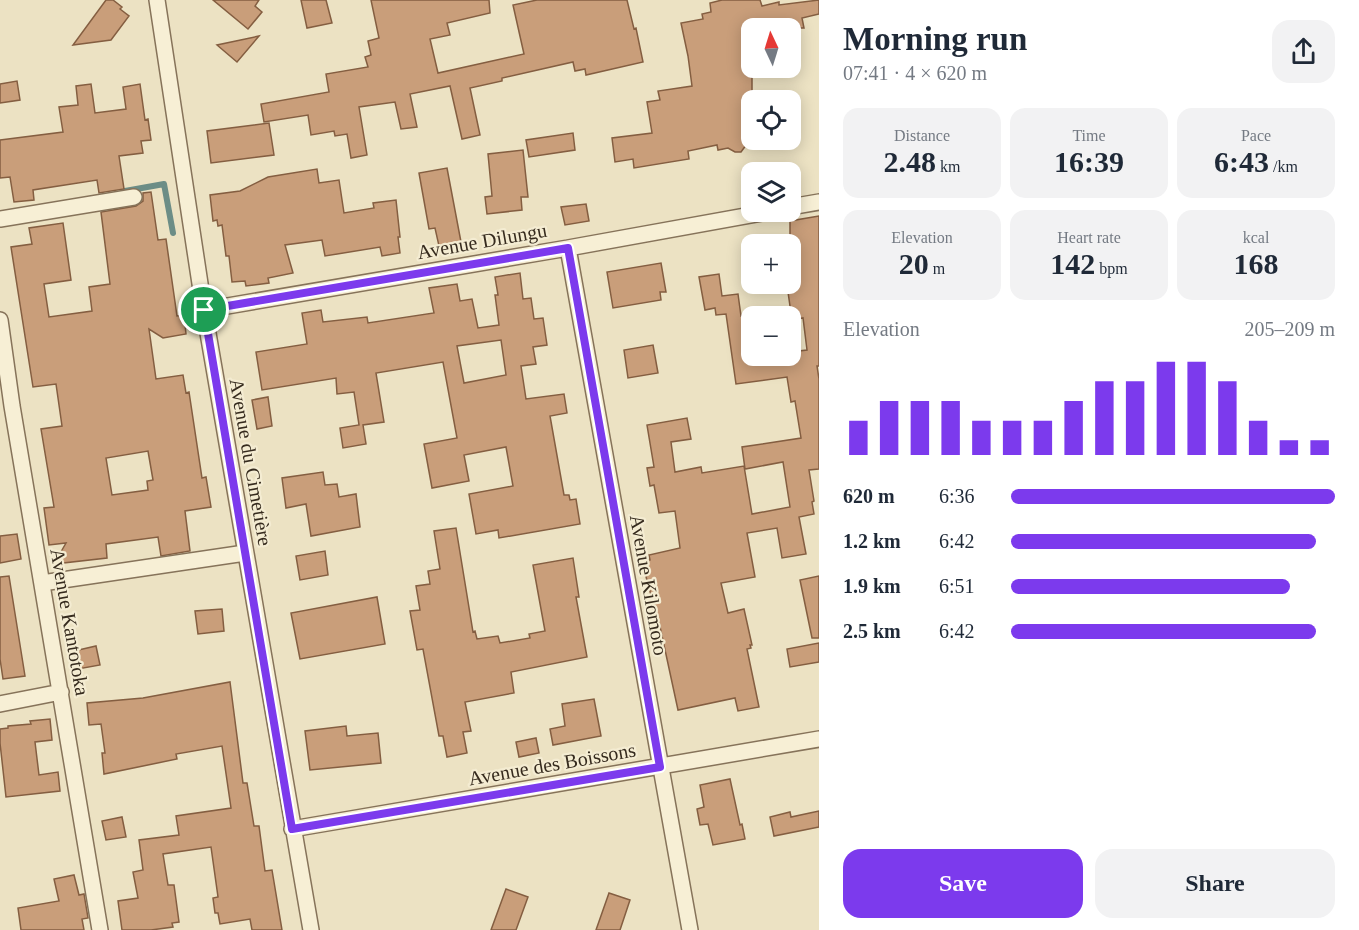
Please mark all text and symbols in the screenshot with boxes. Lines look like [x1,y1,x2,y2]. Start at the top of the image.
north arrow [741,18,801,78]
map controls [741,18,801,366]
button: share [1272,20,1335,83]
text: Morning run [843,21,1027,57]
text: 07:41 · 4 × 620 m [843,62,987,84]
button: locate [741,90,801,150]
text: Distance [894,127,950,144]
text: Time [1072,127,1106,144]
text: Pace [1241,127,1271,144]
text: 2.48 [884,145,936,178]
text: 16:39 [1054,145,1124,178]
text: 6:43 [1214,145,1269,178]
text: km [936,158,960,175]
text: /km [1269,158,1298,175]
button: layers [741,162,801,222]
street label: Avenue Dilungu [415,219,549,264]
text: Elevation [891,229,953,246]
text: Heart rate [1057,229,1121,246]
text: kcal [1243,229,1269,246]
button: + [741,234,801,294]
text: 20 [899,247,929,280]
text: 142 [1050,247,1095,280]
text: 168 [1234,247,1279,280]
text: m [929,260,945,277]
text: bpm [1095,260,1128,277]
pin [178,284,229,335]
icon: arrive [187,293,220,326]
button: − [741,306,801,366]
text: Elevation [843,318,920,340]
text: 205–209 m [1244,318,1335,340]
street label: Avenue du Cimetière [225,377,277,548]
text: 620 m [843,485,895,507]
text: 6:36 [939,485,975,507]
street label: Avenue Kilomoto [626,513,672,657]
text: 1.2 km [843,530,901,552]
text: 6:42 [939,530,975,552]
street label: Avenue Kantotoka [46,547,94,697]
text: 1.9 km [843,575,901,597]
text: 6:51 [939,575,975,597]
text: 2.5 km [843,620,901,642]
text: 6:42 [939,620,975,642]
street label: Avenue des Boissons [467,738,638,790]
button: Save [843,849,1083,918]
button: Share [1095,849,1335,918]

